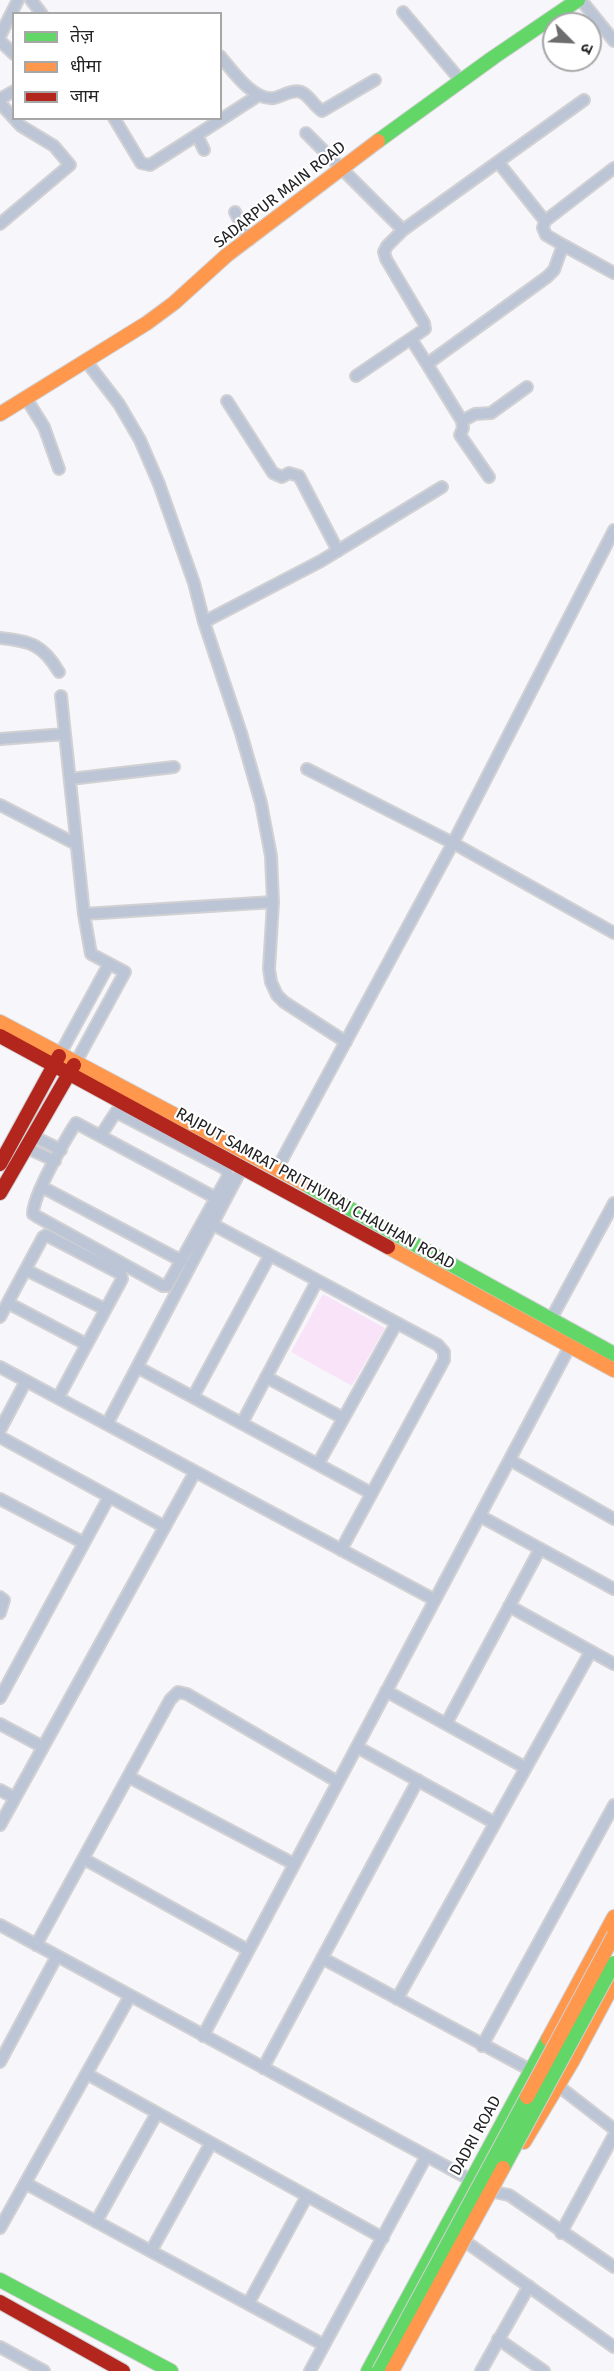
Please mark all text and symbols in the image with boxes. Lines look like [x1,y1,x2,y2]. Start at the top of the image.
legend [12,12,222,120]
north arrow [542,12,602,72]
text: तेज़ [70,25,94,47]
text: उ [576,41,598,57]
text: धीमा [70,55,101,77]
text: जाम [70,85,99,107]
street label: SADARPUR MAIN ROAD [210,138,350,252]
street label: RAJPUT SAMRAT PRITHVIRAJ CHAUHAN ROAD [172,1104,458,1274]
street label: DADRI ROAD [446,2093,506,2179]

